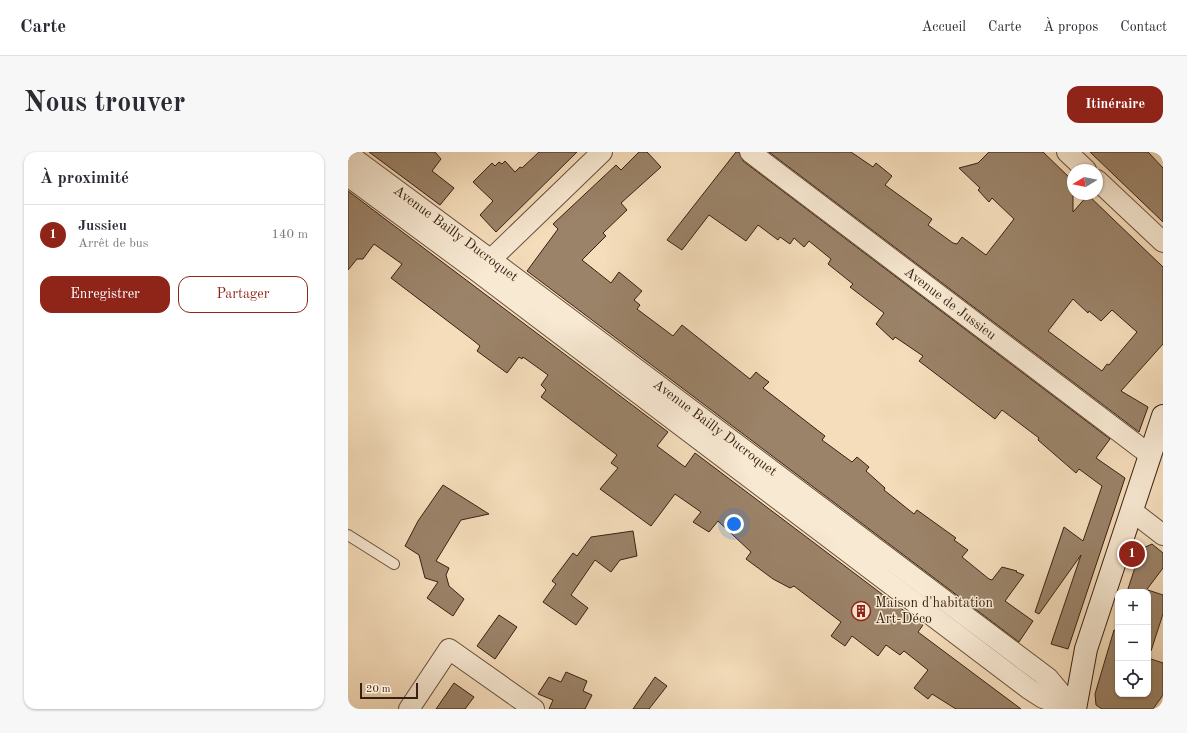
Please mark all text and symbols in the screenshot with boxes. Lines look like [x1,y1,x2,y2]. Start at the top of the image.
text: Carte [20,18,66,37]
text: Accueil [922,20,966,34]
text: Carte [988,20,1021,34]
text: À propos [1043,20,1098,34]
text: Contact [1120,20,1167,34]
button: Itinéraire [1067,86,1163,123]
text: Nous trouver [24,90,185,118]
north arrow [1067,164,1103,200]
text: À proximité [40,170,129,187]
street label: Avenue Bailly Ducroquet [391,183,521,284]
text: Jussieu [78,219,127,234]
text: 1 [49,228,57,241]
text: 140 m [271,228,308,241]
text: Arrêt de bus [78,237,148,250]
street label: Avenue de Jussieu [902,264,999,343]
button: Enregistrer [40,276,170,313]
button: Partager [178,276,308,313]
street label: Avenue Bailly Ducroquet [651,377,780,479]
your location [724,514,744,534]
pin: 1 [1119,539,1145,569]
map controls [1115,589,1151,697]
button: + [1115,589,1151,625]
place label: Maison d'habitation Art-Déco [875,596,994,626]
building icon: Maison d'habitation Art-Déco [850,600,872,622]
button: − [1115,625,1151,661]
button: locate [1115,661,1151,697]
scale bar [360,681,418,700]
text: 20 m [366,684,391,695]

